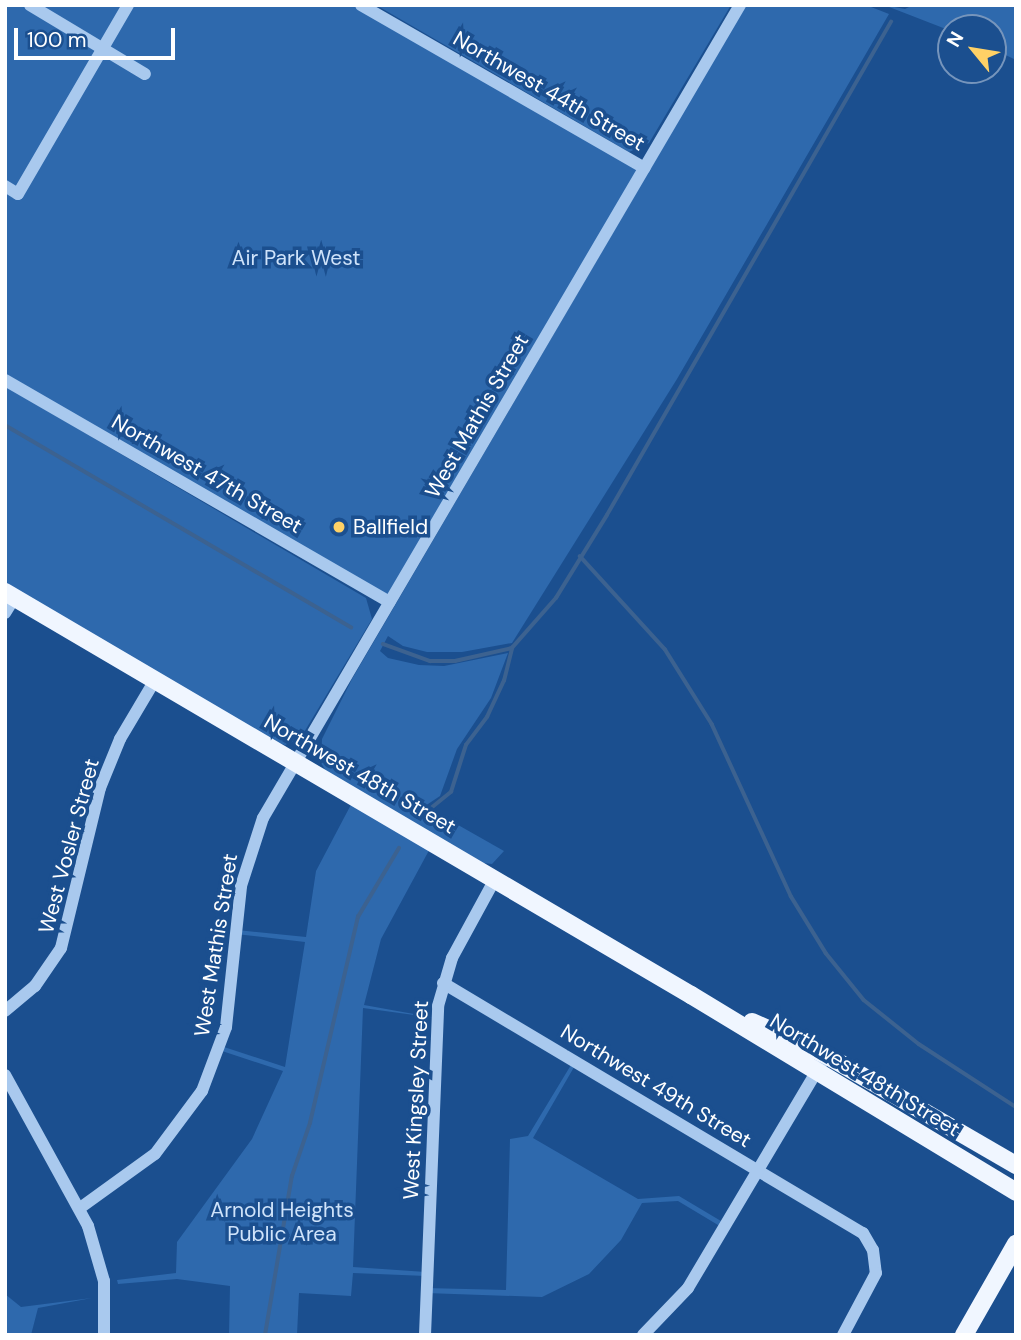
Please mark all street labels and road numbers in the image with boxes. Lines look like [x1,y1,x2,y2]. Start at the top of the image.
street label: Northwest 44th Street [449,26,649,156]
street label: West Mathis Street [420,330,534,502]
street label: Northwest 47th Street [107,409,307,539]
street label: Northwest 48th Street [260,709,460,839]
street label: West Vosler Street [34,756,104,936]
street label: West Mathis Street [189,852,243,1038]
street label: West Kingsley Street [398,1000,434,1200]
street label: Northwest 48th Street [765,1008,965,1142]
street label: Northwest 49th Street [556,1019,756,1153]

